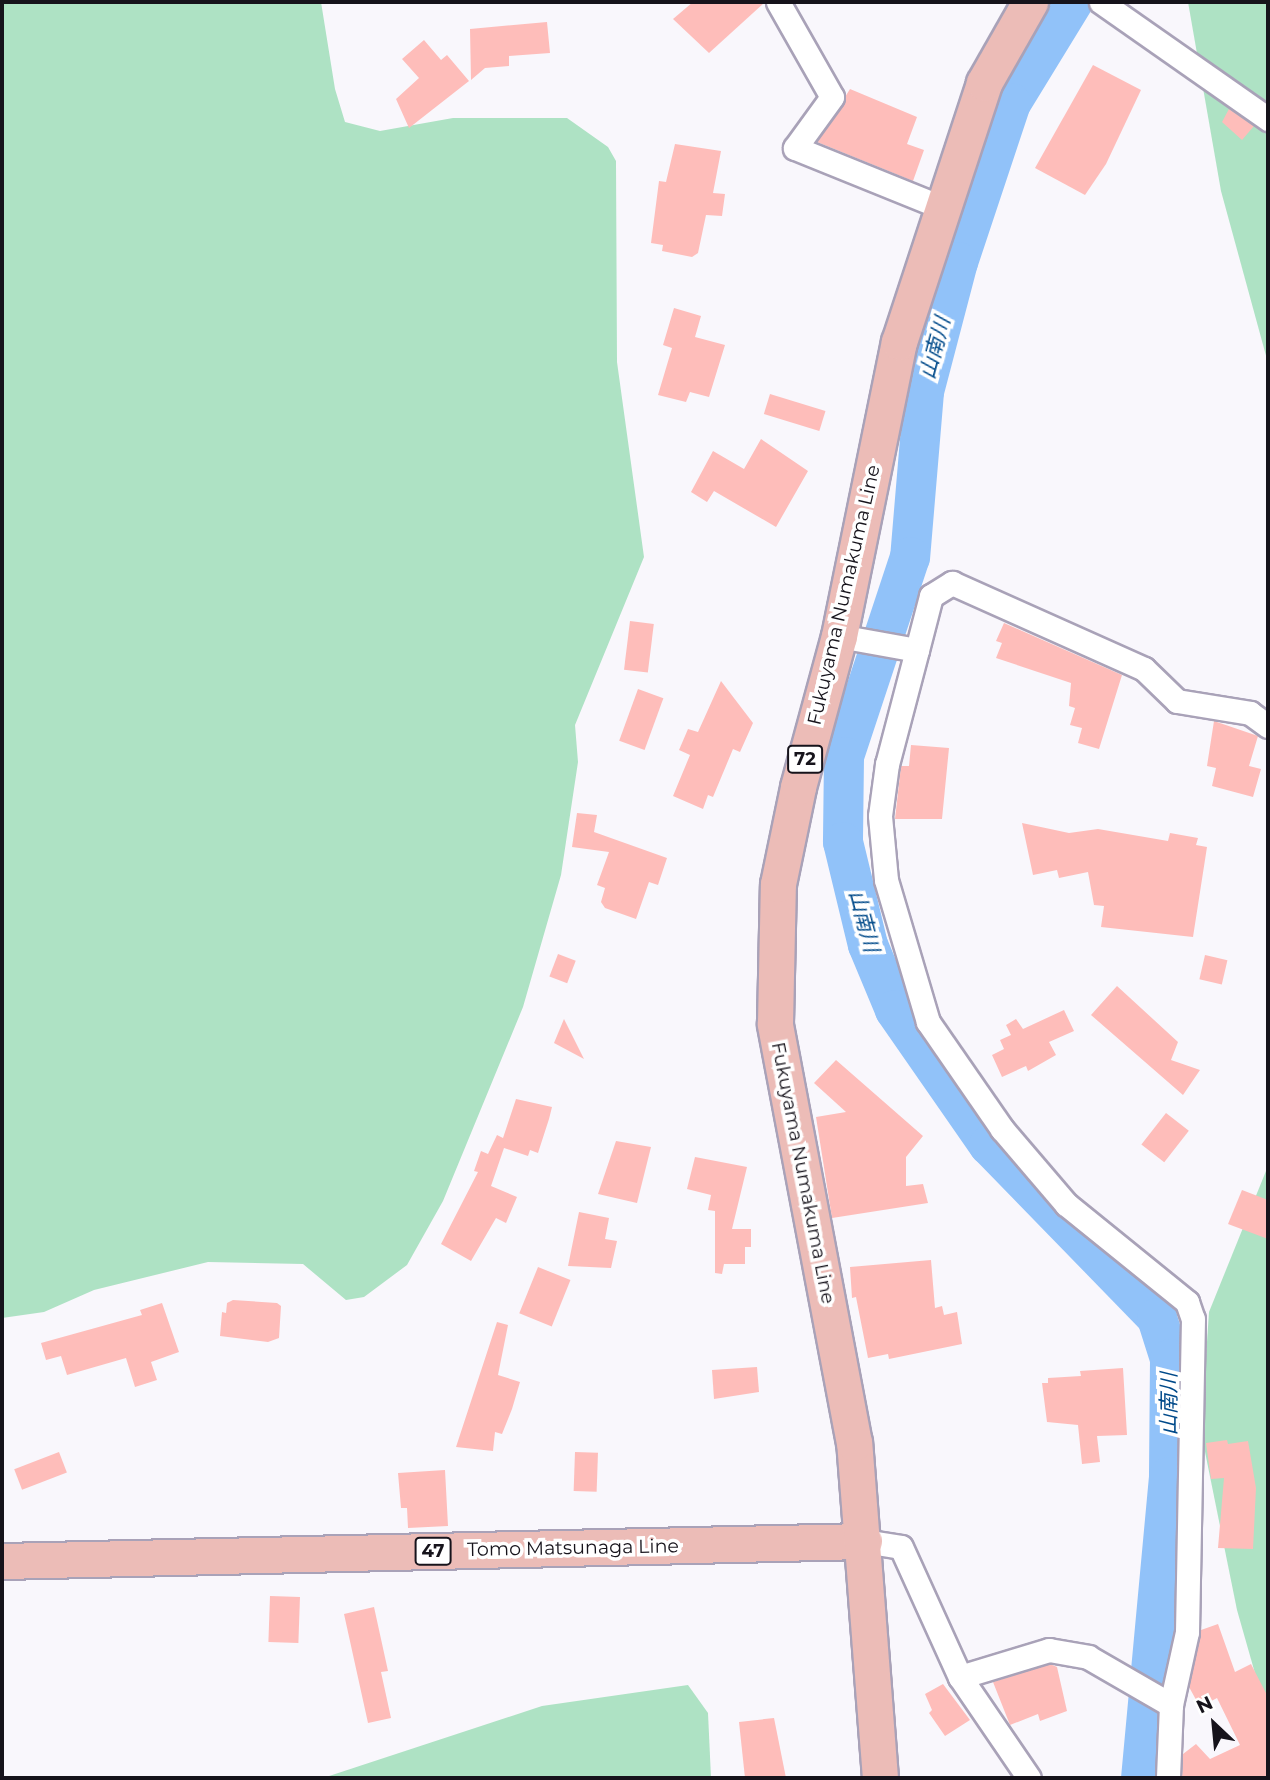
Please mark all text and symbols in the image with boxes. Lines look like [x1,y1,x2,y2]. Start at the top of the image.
water label: 山南川 [915,314,955,382]
street label: Fukuyama Numakuma Line [803,463,885,727]
road number: 72 [786,744,824,774]
water label: 山南川 [844,887,884,955]
street label: Fukuyama Numakuma Line [766,1040,840,1306]
water label: 山南川 [1156,1373,1182,1435]
street label: Tomo Matsunaga Line [467,1535,679,1561]
road number: 47 [414,1536,452,1566]
north arrow [1179,1689,1249,1759]
text: N [1193,1691,1217,1718]

